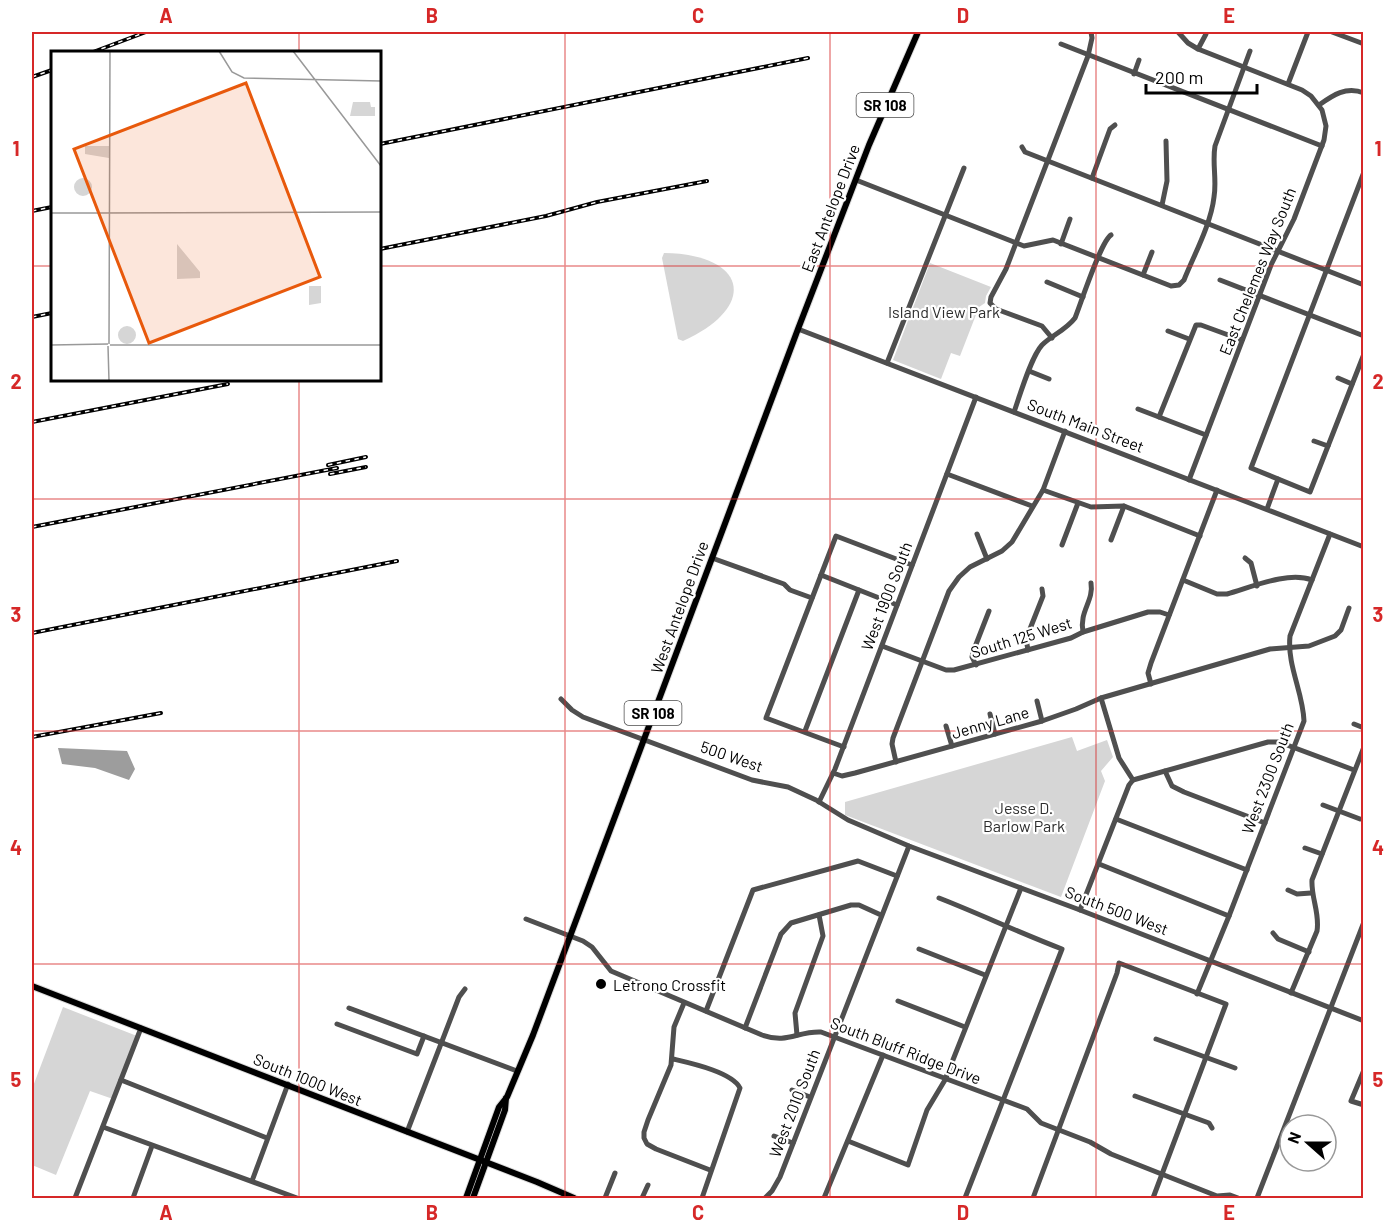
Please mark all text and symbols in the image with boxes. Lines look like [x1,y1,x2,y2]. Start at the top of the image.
text: A [159,3,173,27]
text: B [426,3,438,27]
text: C [692,3,704,27]
text: D [957,3,969,27]
text: E [1223,3,1235,27]
inset map [51,51,381,381]
scale bar [1146,57,1257,95]
text: 200 m [1155,66,1203,88]
road number: SR 108 [856,93,914,117]
text: 1 [12,136,20,160]
text: 1 [1374,136,1382,160]
street label: East Antelope Drive [797,141,863,275]
street label: East Chelemes Way South [1215,184,1299,358]
park label: Island View Park [888,302,1000,321]
text: 2 [10,369,22,393]
text: 2 [1372,369,1384,393]
street label: South Main Street [1025,394,1147,456]
street label: West Antelope Drive [646,538,712,676]
street label: West 1900 South [857,539,915,653]
text: 3 [11,602,21,626]
text: 3 [1373,602,1383,626]
street label: South 125 West [968,613,1074,661]
road number: SR 108 [624,701,682,725]
street label: Jenny Lane [949,702,1031,742]
street label: West 2300 South [1237,720,1297,836]
street label: 500 West [698,736,766,776]
park label: Jesse D. Barlow Park [983,798,1065,835]
text: 4 [10,835,22,859]
text: 4 [1372,835,1384,859]
street label: South 500 West [1063,882,1171,938]
place label: Letrono Crossfit [613,975,726,994]
marker: Letrono Crossfit [594,977,608,991]
street label: South Bluff Ridge Drive [828,1013,984,1087]
street label: West 2010 South [765,1046,823,1160]
street label: South 1000 West [251,1049,365,1109]
text: 5 [11,1067,22,1091]
text: 5 [1373,1067,1384,1091]
north arrow [1278,1113,1338,1173]
text: N [1283,1129,1304,1146]
text: A [159,1200,173,1224]
text: B [426,1200,438,1224]
text: C [692,1200,704,1224]
text: D [957,1200,969,1224]
text: E [1223,1200,1235,1224]

